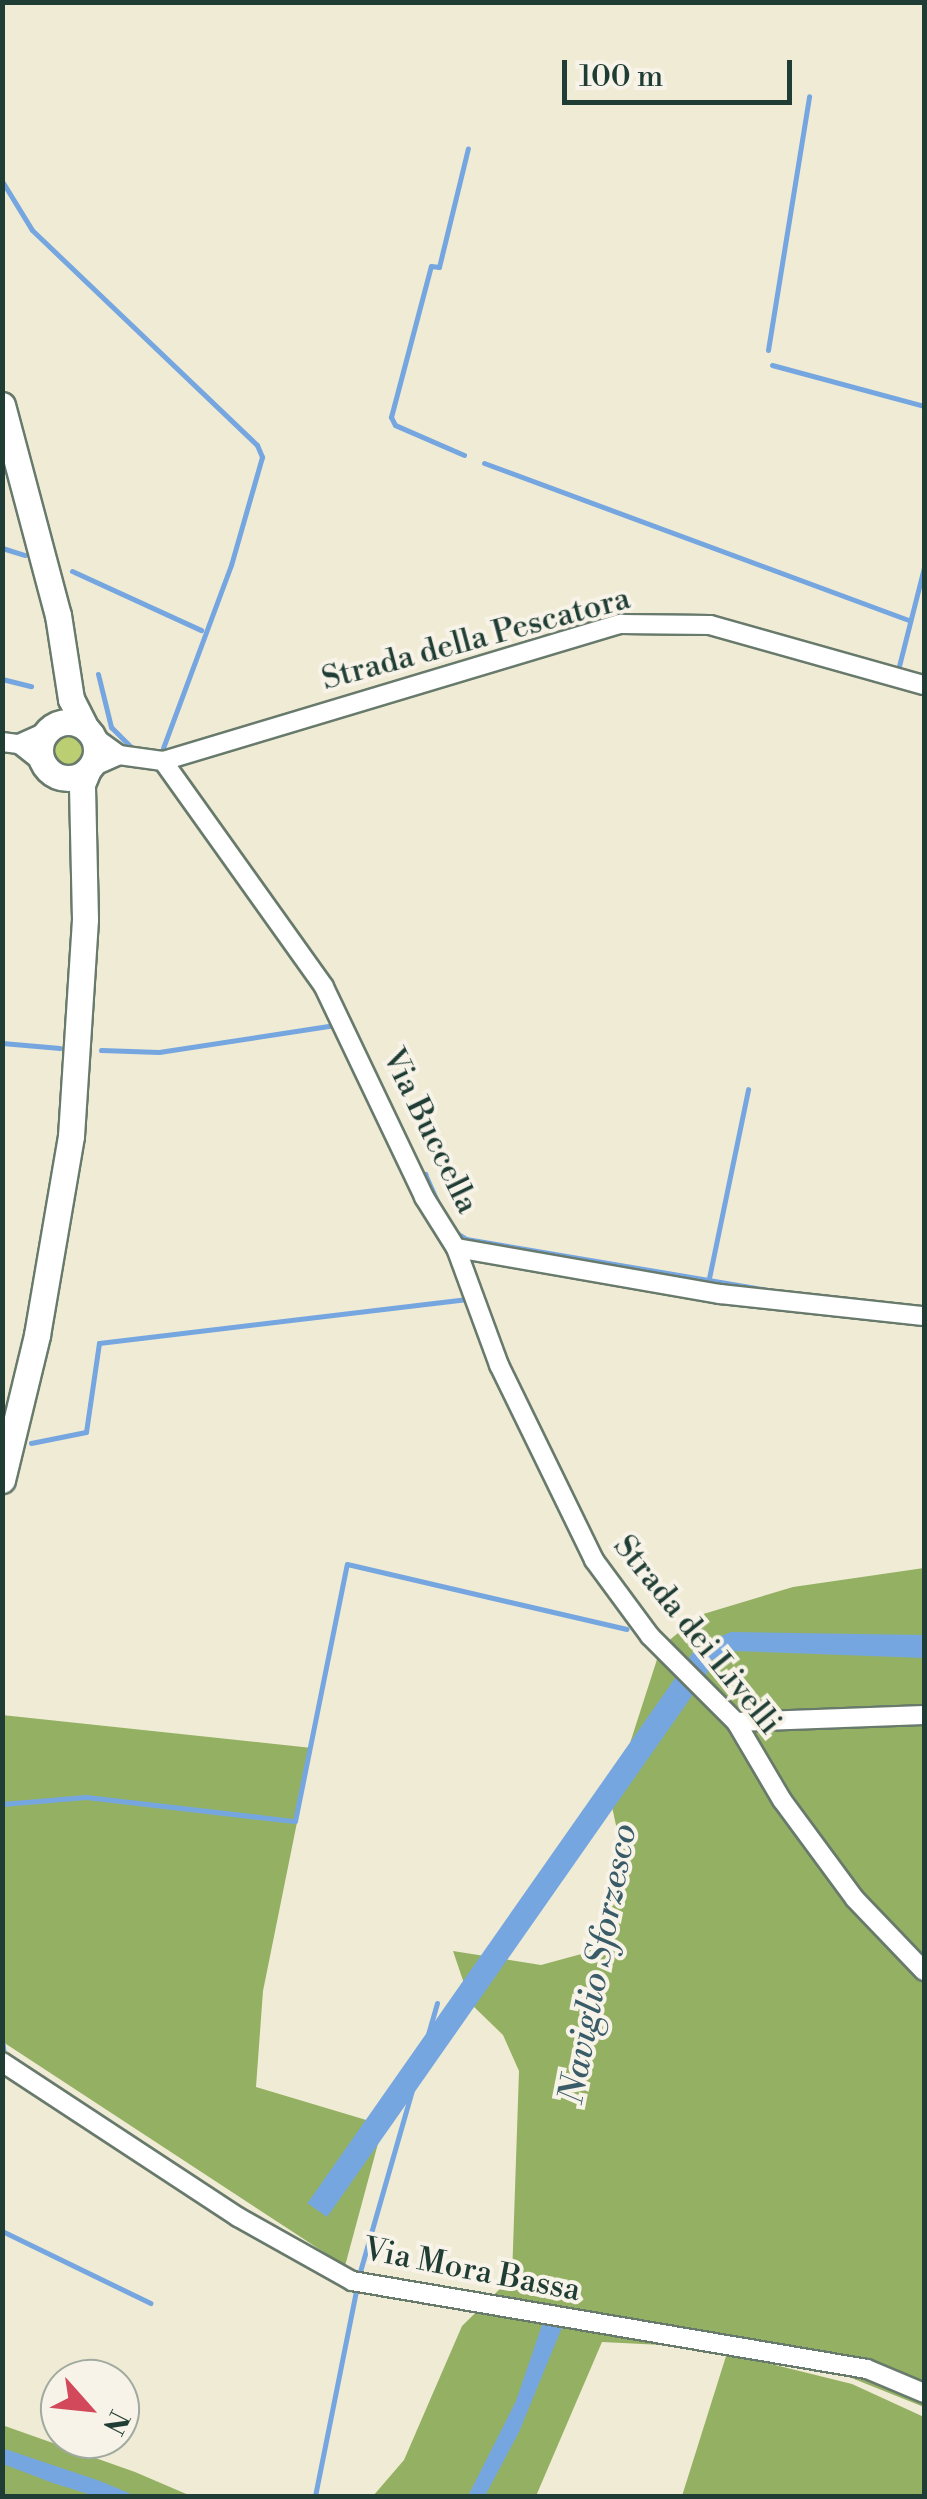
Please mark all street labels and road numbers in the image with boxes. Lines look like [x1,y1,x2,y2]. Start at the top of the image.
street label: Strada della Pescatora [318,579,634,699]
street label: Via Buccella [374,1042,486,1220]
street label: Strada dei Livelli [605,1528,789,1742]
street label: Via Mora Bassa [360,2230,584,2310]

